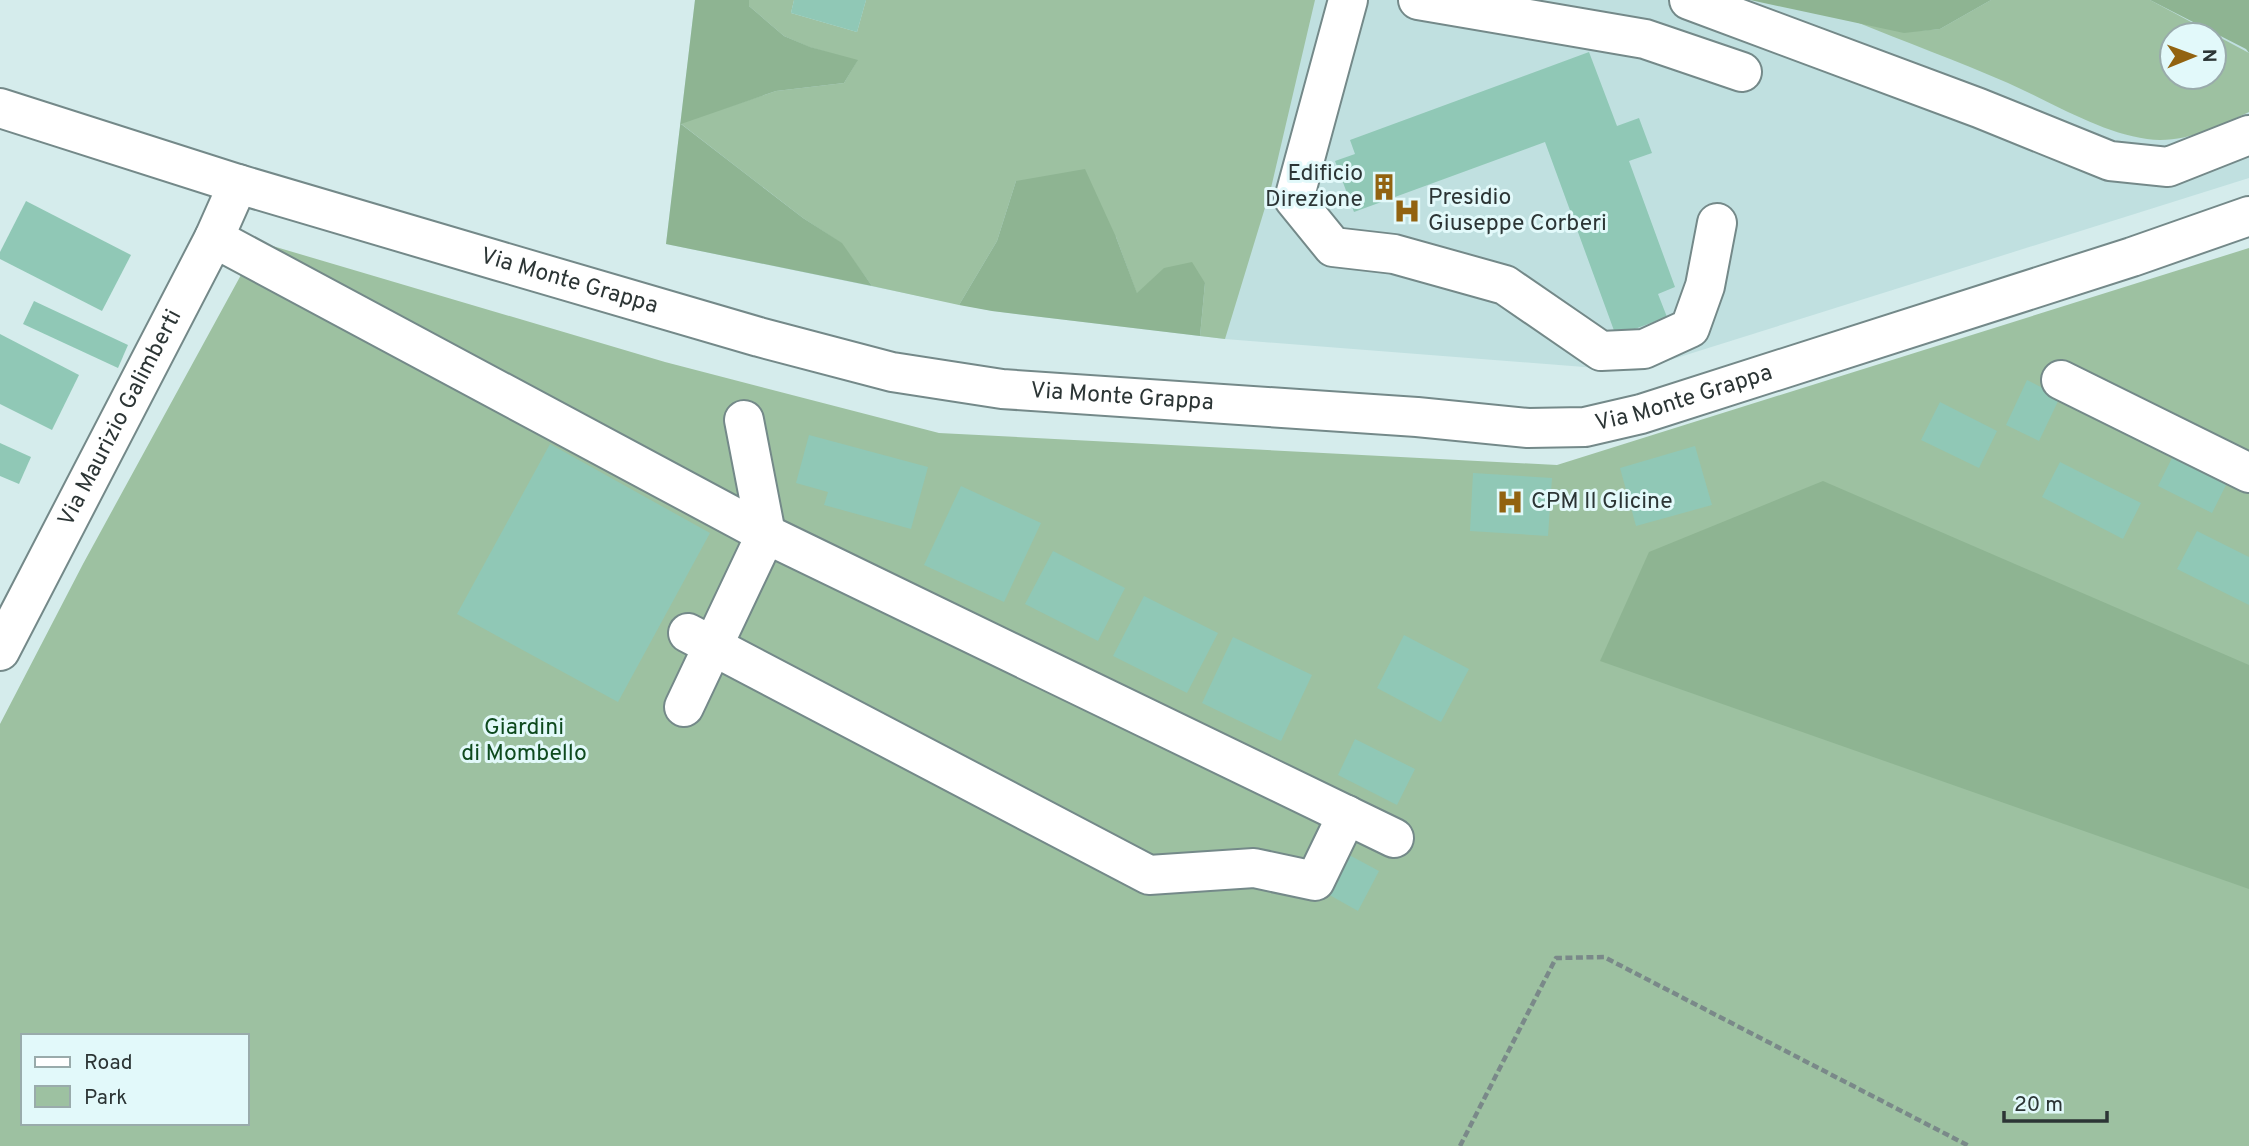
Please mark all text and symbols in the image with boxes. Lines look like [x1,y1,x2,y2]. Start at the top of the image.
north arrow [2158,21,2228,91]
text: N [2196,49,2220,63]
place label: Edificio Direzione [1265,160,1363,215]
building icon: Edificio Direzione [1369,172,1399,202]
place label: Presidio Giuseppe Corberi [1428,184,1607,239]
hospital icon: Presidio Giuseppe Corberi [1392,196,1422,226]
street label: Via Monte Grappa [477,242,661,321]
street label: Via Maurizio Galimberti [52,305,189,532]
street label: Via Monte Grappa [1592,358,1776,439]
street label: Via Monte Grappa [1030,376,1215,418]
hospital icon: CPM Il Glicine [1495,487,1525,517]
place label: CPM Il Glicine [1531,488,1673,517]
park label: Giardini di Mombello [461,714,587,769]
legend [21,1034,248,1125]
text: Road [84,1050,133,1077]
scale bar [2004,1080,2107,1124]
text: Park [84,1085,127,1112]
text: 20 m [2014,1092,2063,1119]

